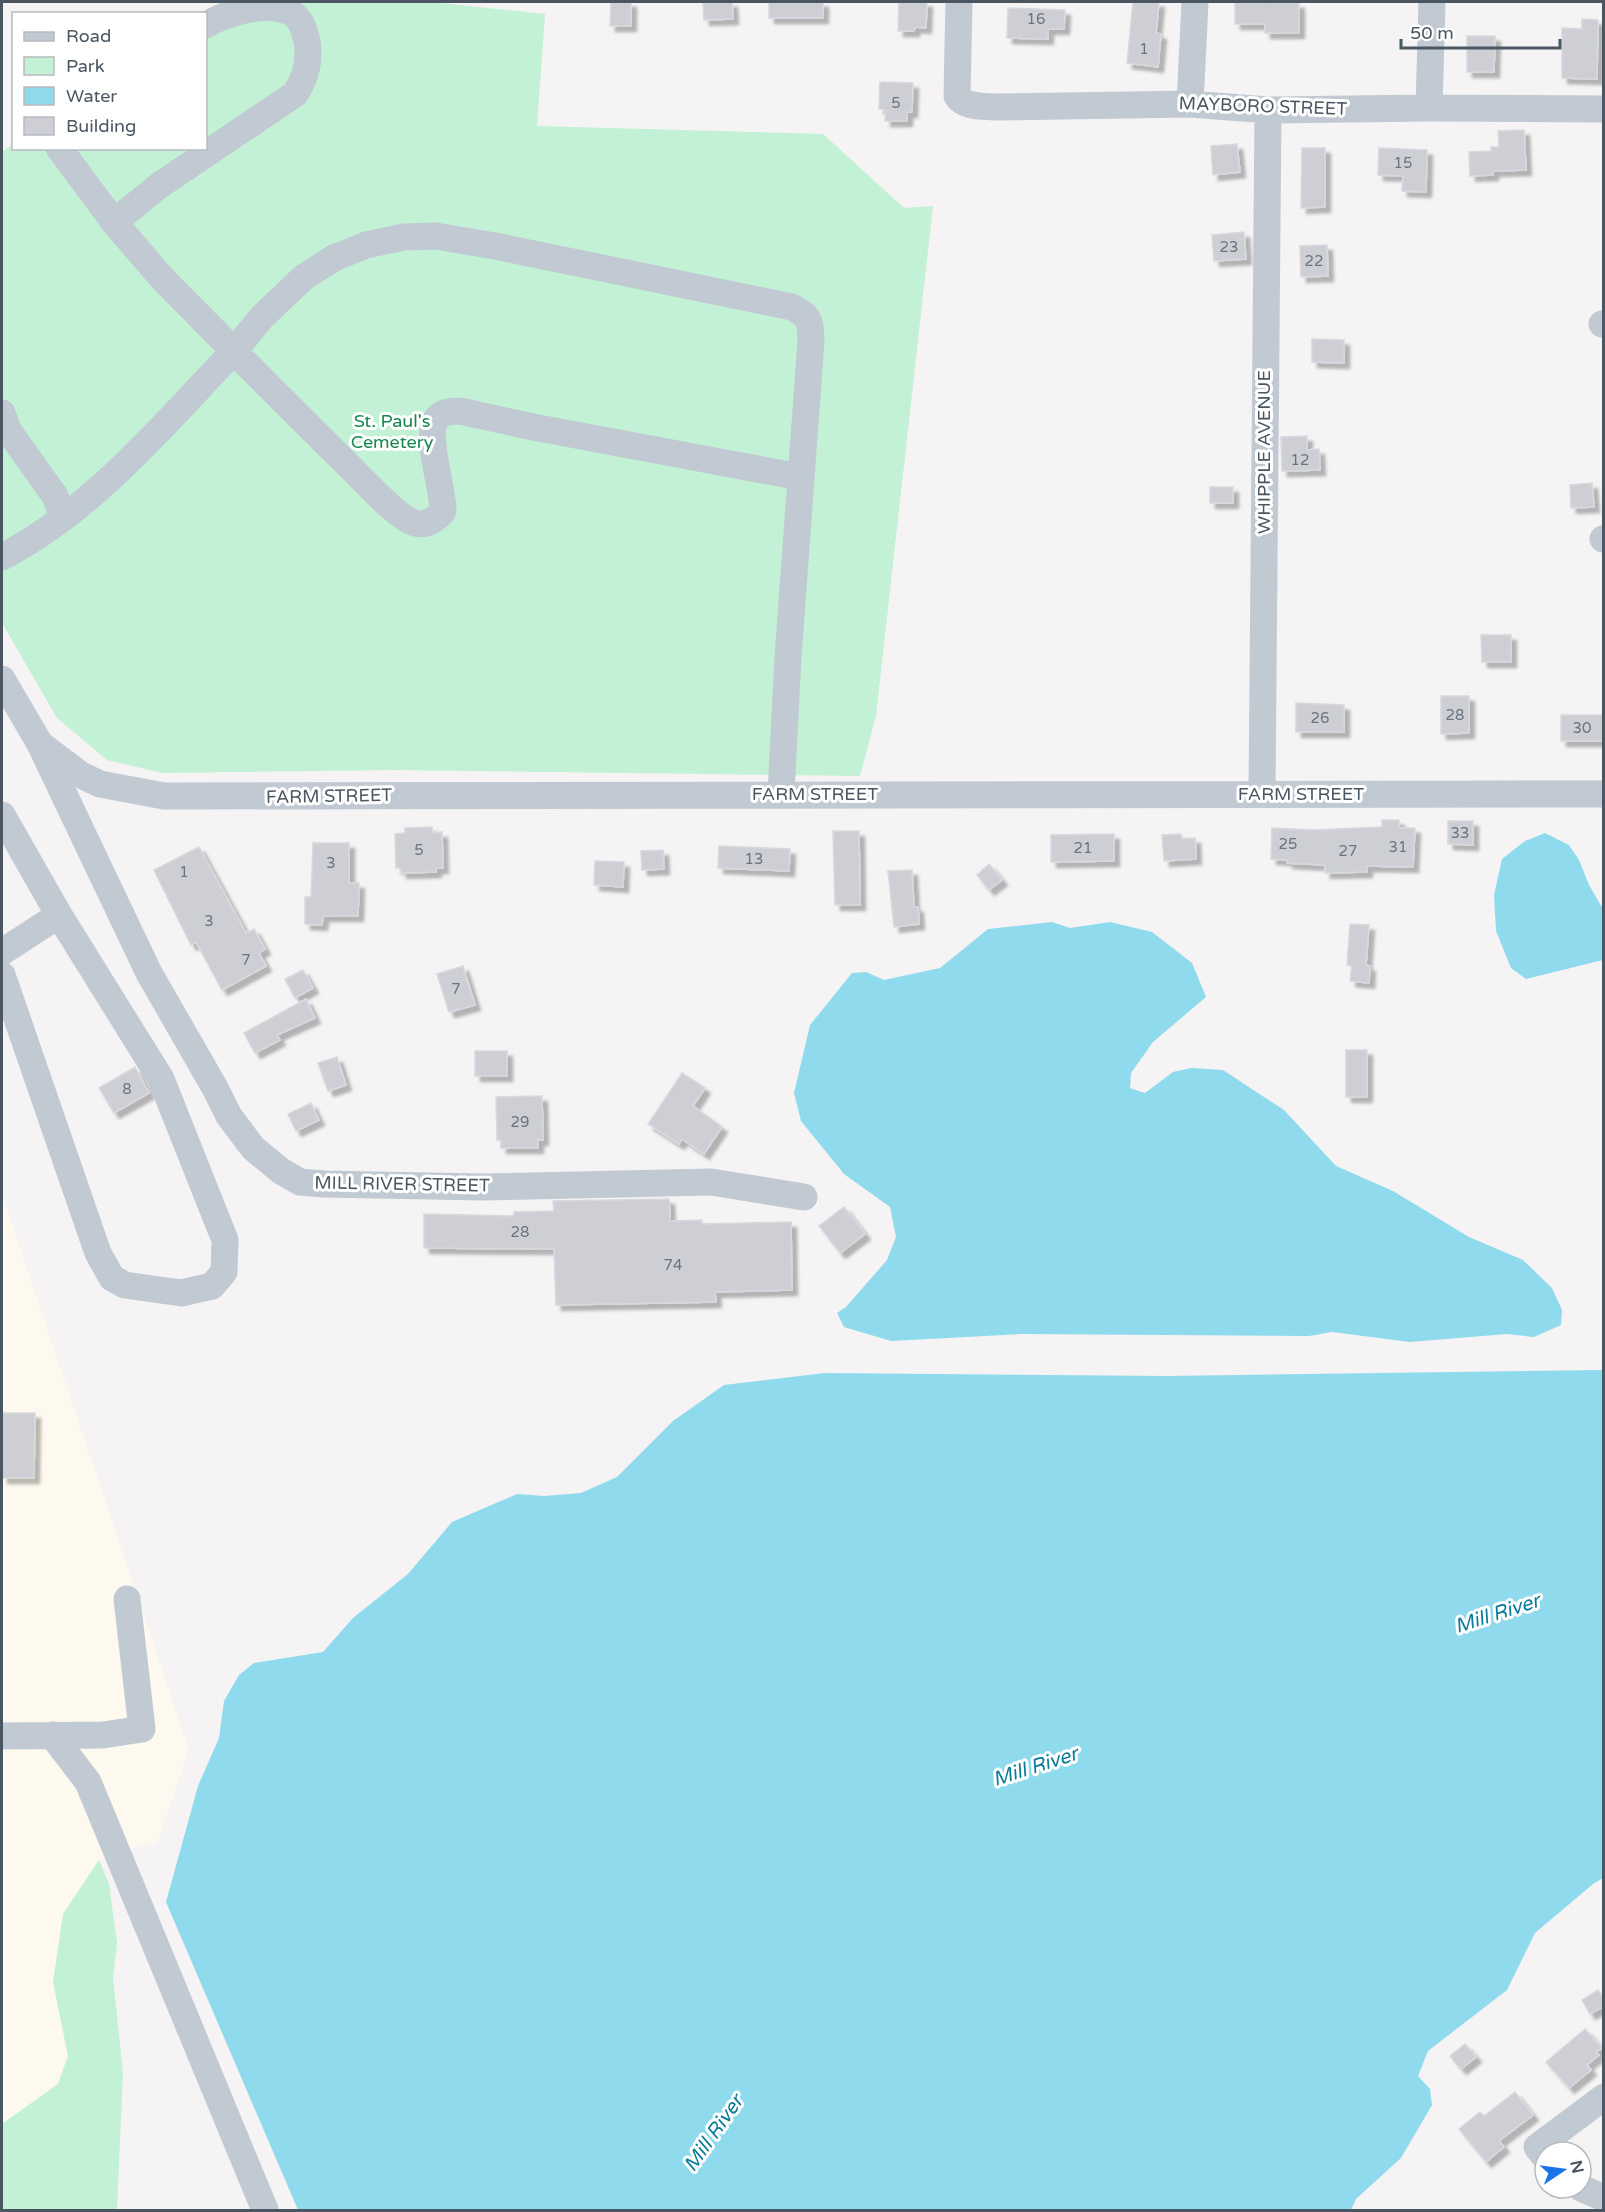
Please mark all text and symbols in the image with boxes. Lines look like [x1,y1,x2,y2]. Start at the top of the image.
house number: 16 [1027,10,1045,28]
legend [12,12,207,150]
scale bar [1401,12,1560,50]
text: 50 m [1410,22,1454,44]
text: Road [66,25,111,47]
house number: 1 [1139,40,1149,58]
text: Park [66,55,105,77]
text: Water [66,85,117,107]
street label: MAYBORO STREET [1178,92,1348,120]
house number: 5 [891,94,901,112]
text: Building [66,115,136,137]
house number: 15 [1394,154,1412,172]
house number: 23 [1220,238,1238,256]
house number: 22 [1305,252,1323,270]
street label: WHIPPLE AVENUE [1253,370,1275,534]
park label: St. Paul's Cemetery [351,410,434,453]
house number: 12 [1291,451,1309,469]
house number: 28 [1446,706,1464,724]
house number: 26 [1311,709,1329,727]
house number: 30 [1573,719,1591,737]
street label: FARM STREET [752,783,878,805]
street label: FARM STREET [1238,783,1364,805]
street label: FARM STREET [266,784,392,808]
house number: 33 [1451,824,1469,842]
house number: 25 [1279,835,1297,853]
house number: 31 [1389,838,1407,856]
house number: 21 [1074,839,1092,857]
house number: 5 [414,841,424,859]
house number: 27 [1339,842,1357,860]
house number: 13 [745,850,763,868]
house number: 3 [326,854,336,872]
house number: 1 [179,863,189,881]
house number: 3 [204,912,214,930]
house number: 7 [241,951,251,969]
house number: 7 [451,980,461,998]
house number: 8 [122,1080,132,1098]
house number: 29 [511,1113,529,1131]
street label: MILL RIVER STREET [314,1171,490,1197]
house number: 28 [511,1223,529,1241]
house number: 74 [664,1256,682,1274]
water label: Mill River [1452,1588,1545,1639]
water label: Mill River [990,1741,1083,1792]
water label: Mill River [679,2089,750,2176]
north arrow [1533,2140,1593,2200]
text: N [1565,2158,1588,2175]

